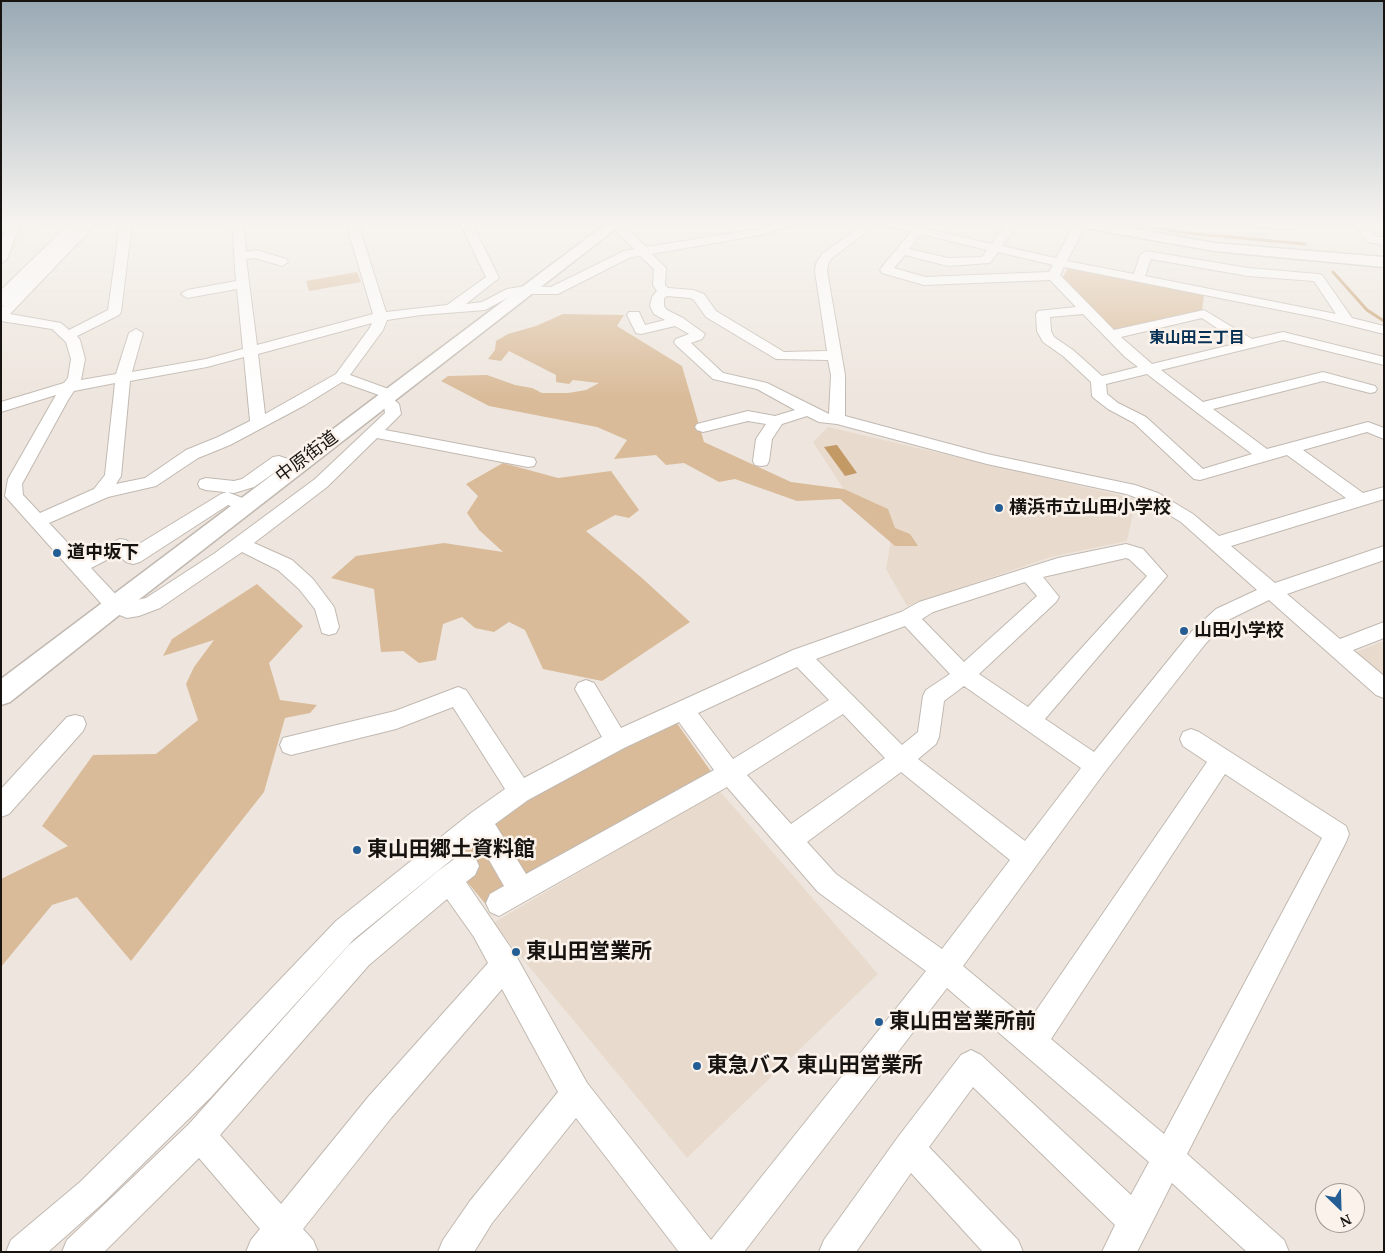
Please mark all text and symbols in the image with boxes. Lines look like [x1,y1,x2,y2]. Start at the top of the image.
district label: 東山田三丁目 [1149,328,1245,348]
street label: 中原街道 [272,427,342,487]
place label: 横浜市立山田小学校 [1009,497,1171,519]
marker: 横浜市立山田小学校 [993,502,1005,514]
place label: 道中坂下 [67,542,139,564]
marker: 道中坂下 [51,547,63,559]
place label: 山田小学校 [1194,620,1284,642]
marker: 山田小学校 [1178,625,1190,637]
place label: 東山田郷土資料館 [367,837,535,863]
marker: 東山田郷土資料館 [351,844,363,856]
place label: 東山田営業所 [526,939,652,965]
marker: 東山田営業所 [510,946,522,958]
place label: 東山田営業所前 [889,1009,1036,1035]
marker: 東山田営業所前 [873,1016,885,1028]
place label: 東急バス 東山田営業所 [707,1053,923,1079]
marker: 東急バス 東山田営業所 [691,1060,703,1072]
north arrow [1315,1183,1365,1233]
text: N [1337,1210,1355,1232]

